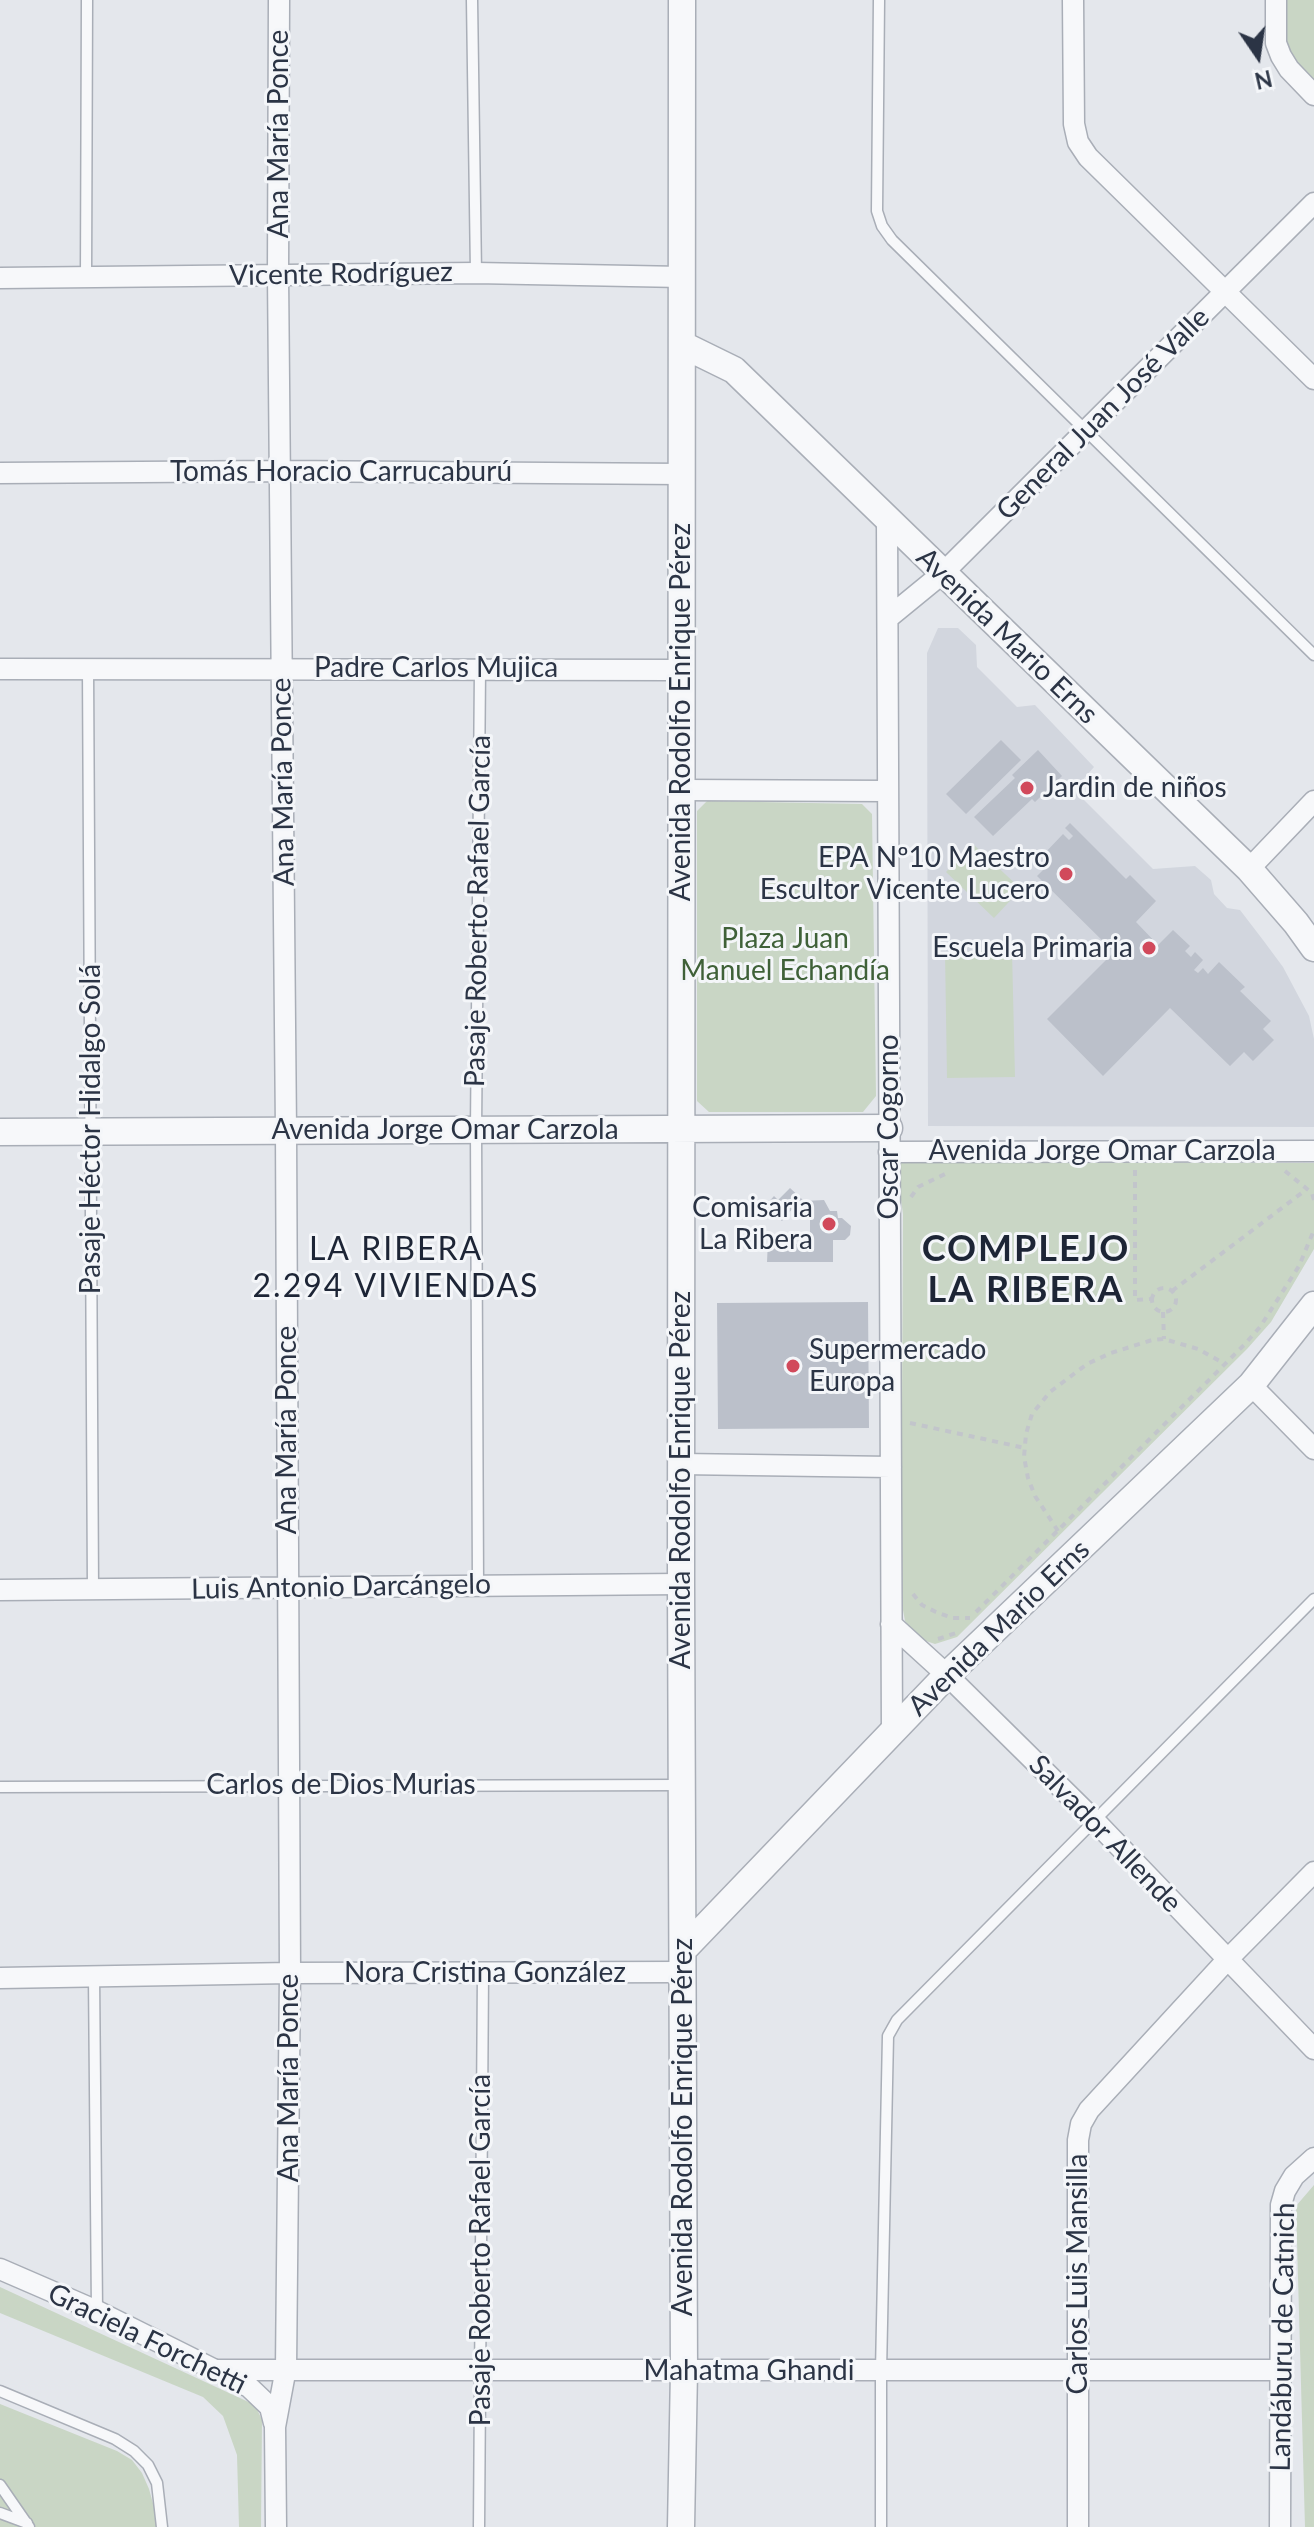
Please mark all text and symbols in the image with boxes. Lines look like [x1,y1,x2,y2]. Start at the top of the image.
north arrow [1218,16,1298,96]
street label: Ana María Ponce [262,30,296,238]
text: N [1252,65,1275,95]
street label: Vicente Rodríguez [229,255,453,293]
street label: General Juan José Valle [990,301,1216,527]
street label: Tomás Horacio Carrucaburú [170,455,512,489]
street label: Avenida Rodolfo Enrique Pérez [664,523,698,901]
street label: Avenida Mario Erns [909,541,1105,731]
street label: Padre Carlos Mujica [314,651,558,685]
street label: Ana María Ponce [264,677,302,887]
street label: Pasaje Roberto Rafael García [458,735,498,1087]
place label: Jardin de niños [1043,771,1227,805]
marker: Jardin de niños [1018,779,1036,797]
place label: EPA Nº10 Maestro Escultor Vicente Lucero [760,841,1050,907]
marker: EPA Nº10 Maestro Escultor Vicente Lucero [1057,865,1075,883]
park label: Plaza Juan Manuel Echandía [680,922,890,988]
place label: Escuela Primaria [932,931,1133,965]
marker: Escuela Primaria [1140,939,1158,957]
street label: Pasaje Héctor Hidalgo Solá [74,964,108,1294]
street label: Oscar Cogorno [872,1034,906,1220]
street label: Avenida Jorge Omar Carzola [271,1113,619,1147]
street label: Avenida Jorge Omar Carzola [928,1134,1276,1168]
place label: Comisaria La Ribera [692,1191,813,1257]
marker: Comisaria La Ribera [820,1215,838,1233]
district label: COMPLEJO LA RIBERA [922,1227,1130,1312]
district label: LA RIBERA 2.294 VIVIENDAS [253,1231,539,1306]
street label: Avenida Rodolfo Enrique Pérez [664,1291,698,1669]
street label: Ana María Ponce [270,1326,304,1534]
place label: Supermercado Europa [809,1333,986,1399]
marker: Supermercado Europa [784,1357,802,1375]
street label: Avenida Mario Erns [901,1533,1097,1723]
street label: Luis Antonio Darcángelo [191,1568,491,1606]
street label: Salvador Allende [1022,1748,1188,1920]
street label: Carlos de Dios Murias [206,1768,476,1802]
street label: Avenida Rodolfo Enrique Pérez [666,1938,700,2316]
street label: Nora Cristina González [344,1956,626,1990]
street label: Ana María Ponce [272,1974,306,2182]
street label: Pasaje Roberto Rafael García [464,2074,498,2426]
street label: Carlos Luis Mansilla [1061,2154,1095,2394]
street label: Landáburu de Catnich [1264,2202,1302,2472]
street label: Graciela Forchetti [42,2276,252,2402]
street label: Mahatma Ghandi [644,2354,854,2388]

